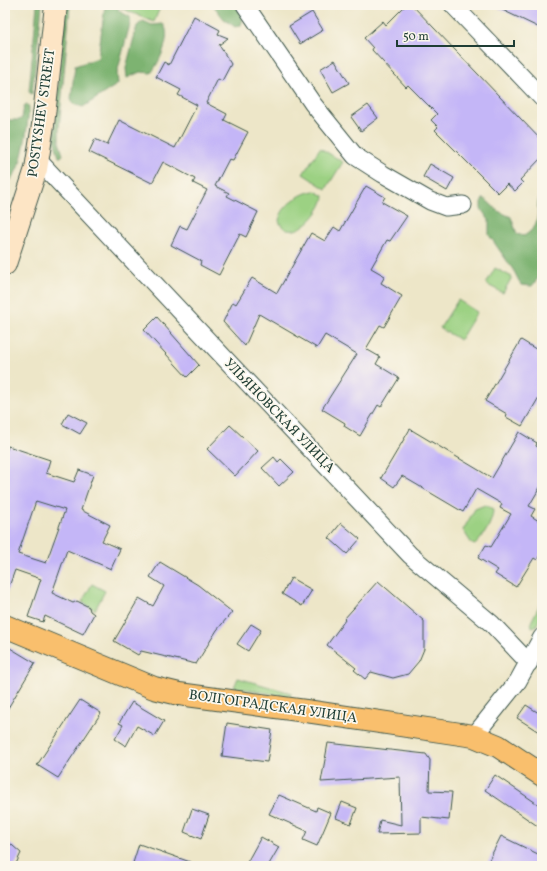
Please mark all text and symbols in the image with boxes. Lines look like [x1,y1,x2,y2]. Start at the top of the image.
scale bar [397,22,514,48]
text: 50 m [403,29,429,45]
street label: POSTYSHEV STREET [24,47,60,179]
street label: УЛЬЯНОВСКАЯ УЛИЦА [219,354,339,478]
street label: ВОЛГОГРАДСКАЯ УЛИЦА [188,686,358,728]

